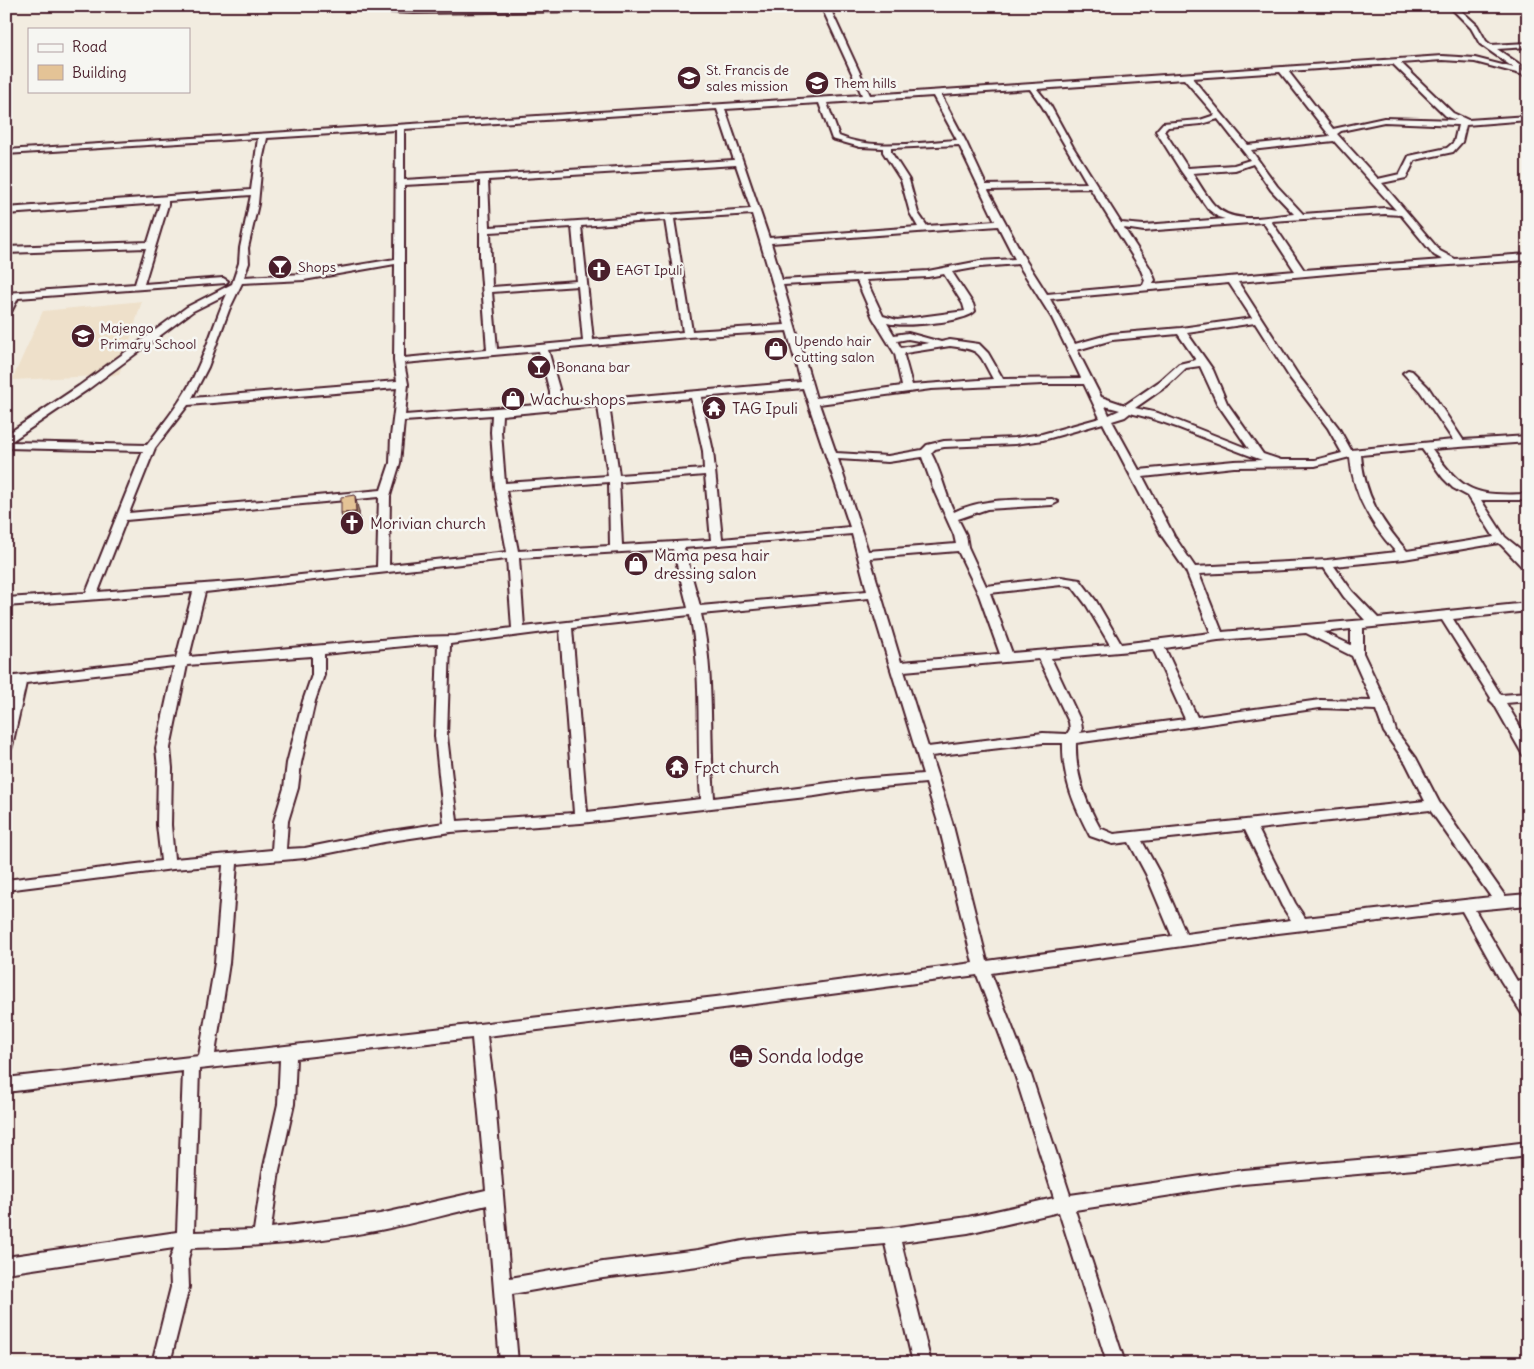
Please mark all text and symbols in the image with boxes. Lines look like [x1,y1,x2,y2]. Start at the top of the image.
legend [28,28,190,92]
text: Road [72,37,107,56]
place label: St. Francis de sales mission [706,61,789,95]
text: Building [72,63,127,82]
school or university icon: St. Francis de sales mission [676,65,702,91]
school or university icon: Them hills [804,70,830,96]
place label: Them hills [834,74,896,92]
bar icon: Shops [267,254,293,280]
church icon: EAGT Ipuli [586,257,612,283]
place label: Shops [298,258,336,276]
place label: EAGT Ipuli [616,261,682,279]
place label: Majengo Primary School [100,319,196,353]
school or university icon: Majengo Primary School [70,323,96,349]
place label: Upendo hair cutting salon [794,332,875,366]
shop icon: Upendo hair cutting salon [763,336,789,362]
bar icon: Bonana bar [526,354,552,380]
place label: Bonana bar [556,358,630,376]
shop icon: Wachu shops [500,386,526,412]
place label: Wachu shops [530,389,625,409]
temple icon: TAG Ipuli [701,395,727,421]
place label: TAG Ipuli [732,398,798,418]
church icon: Morivian church [339,510,365,536]
place label: Morivian church [370,513,486,533]
place label: Mama pesa hair dressing salon [654,545,770,583]
shop icon: Mama pesa hair dressing salon [623,551,649,577]
temple icon: Fpct church [664,754,690,780]
place label: Fpct church [694,757,779,777]
hotel icon: Sonda lodge [728,1043,754,1069]
place label: Sonda lodge [758,1044,864,1068]

